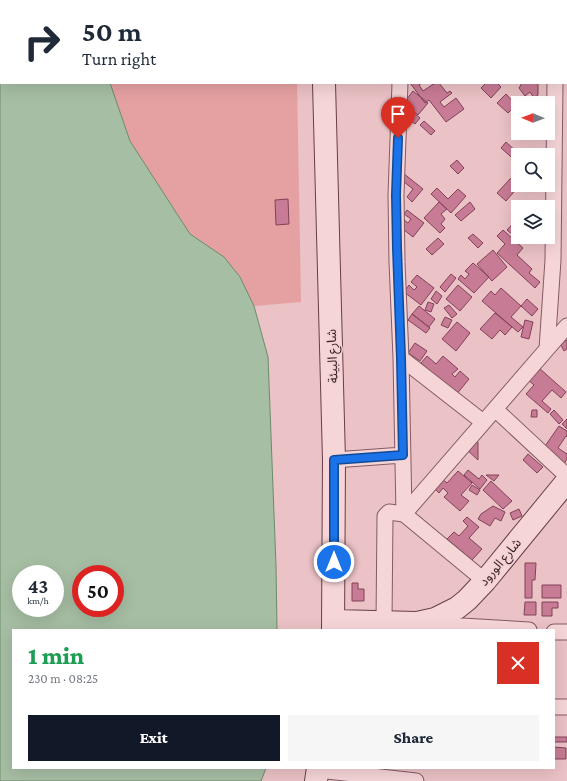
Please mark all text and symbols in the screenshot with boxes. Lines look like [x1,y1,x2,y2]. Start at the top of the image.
icon: right [16,16,68,68]
text: 50 m [82,16,142,47]
text: Turn right [82,49,156,69]
north arrow [511,96,555,140]
map controls [511,96,555,244]
pin [381,97,415,138]
icon: arrive [387,103,409,125]
button: search [511,148,555,192]
button: layers [511,200,555,244]
street label: شارع البيئة [324,328,343,383]
street label: شارع الورود [476,535,526,591]
position arrow [313,541,355,583]
speed limit sign: 50 [72,565,124,617]
text: 43 [28,575,48,597]
text: km/h [27,595,49,606]
text: 1 min [28,642,84,669]
button: close [497,642,539,684]
text: 230 m · 08:25 [28,671,98,686]
button: Exit [28,715,280,761]
button: Share [288,715,539,761]

